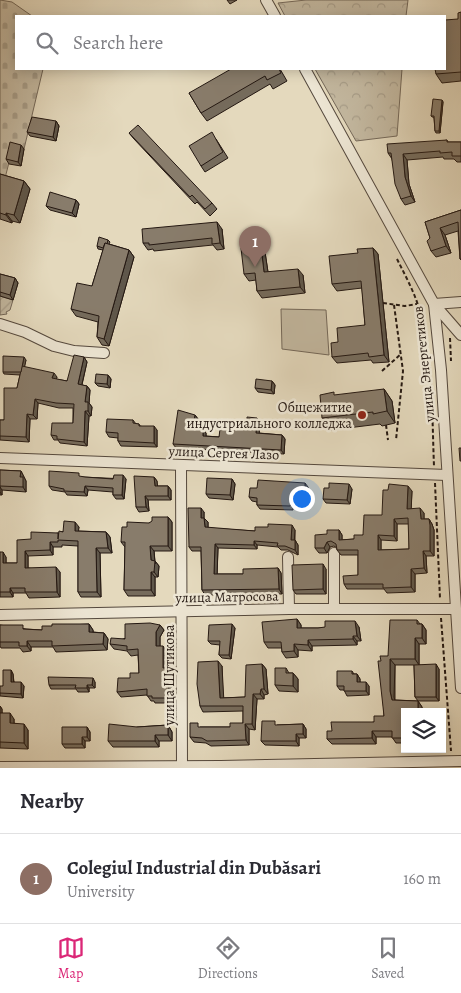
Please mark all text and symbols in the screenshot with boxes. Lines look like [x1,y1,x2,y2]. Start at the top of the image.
search box [15,15,446,70]
icon: search [33,29,61,57]
text: Search here [73,30,163,56]
pin: 1 [239,226,271,267]
street label: улица Энергетиков [408,305,440,424]
place label: Общежитие индустриального колледжа [186,398,353,433]
marker: Общежитие индустриального колледжа [356,409,368,421]
street label: улица Сергея Лазо [167,442,280,464]
your location [289,486,315,512]
street label: улица Матросова [174,587,279,607]
street label: улица Шутикова [160,624,179,726]
map controls [401,708,446,753]
button: layers [401,708,446,753]
text: Nearby [20,787,83,815]
text: Colegiul Industrial din Dubăsari [67,855,321,881]
text: 1 [33,868,39,890]
text: 160 m [403,868,441,890]
text: University [67,881,134,903]
tab: Map [57,934,85,983]
tab: Directions [198,934,258,983]
tab: Saved [371,934,404,983]

